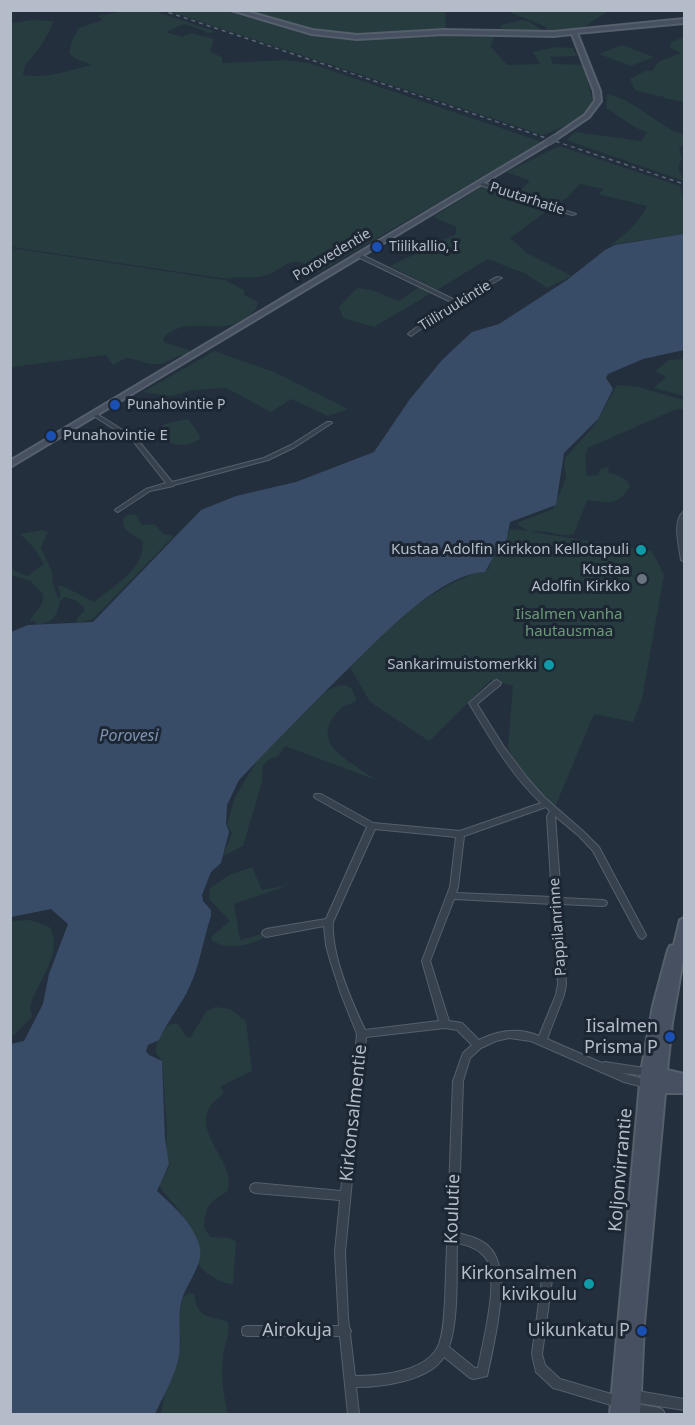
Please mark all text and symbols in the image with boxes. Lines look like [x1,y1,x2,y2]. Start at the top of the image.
street label: Puutarhatie [488,179,566,219]
street label: Porovedentie [290,225,374,285]
place label: Tiilikallio, I [389,239,458,255]
marker: Tiilikallio, I [370,240,384,254]
street label: Tiiliruukintie [416,277,494,335]
place label: Punahovintie P [127,397,226,413]
marker: Punahovintie P [108,398,122,412]
place label: Punahovintie E [63,427,168,445]
marker: Punahovintie E [44,429,58,443]
place label: Kustaa Adolfin Kirkkon Kellotapuli [391,541,629,559]
marker: Kustaa Adolfin Kirkkon Kellotapuli [634,543,648,557]
place label: Kustaa Adolfin Kirkko [532,561,630,596]
marker: Kustaa Adolfin Kirkko [635,572,649,586]
park label: Iisalmen vanha hautausmaa [515,606,623,641]
place label: Sankarimuistomerkki [387,656,537,674]
marker: Sankarimuistomerkki [542,658,556,672]
water label: Porovesi [99,726,159,746]
street label: Pappilanrinne [546,877,570,977]
place label: Iisalmen Prisma P [584,1016,658,1058]
marker: Iisalmen Prisma P [663,1030,677,1044]
street label: Kirkonsalmentie [336,1043,372,1183]
street label: Koljonvirrantie [605,1107,637,1233]
street label: Koulutie [441,1174,465,1244]
place label: Kirkonsalmen kivikoulu [461,1263,577,1306]
marker: Kirkonsalmen kivikoulu [582,1277,596,1291]
street label: Airokuja [262,1320,332,1342]
place label: Uikunkatu P [527,1320,630,1342]
marker: Uikunkatu P [635,1324,649,1338]

